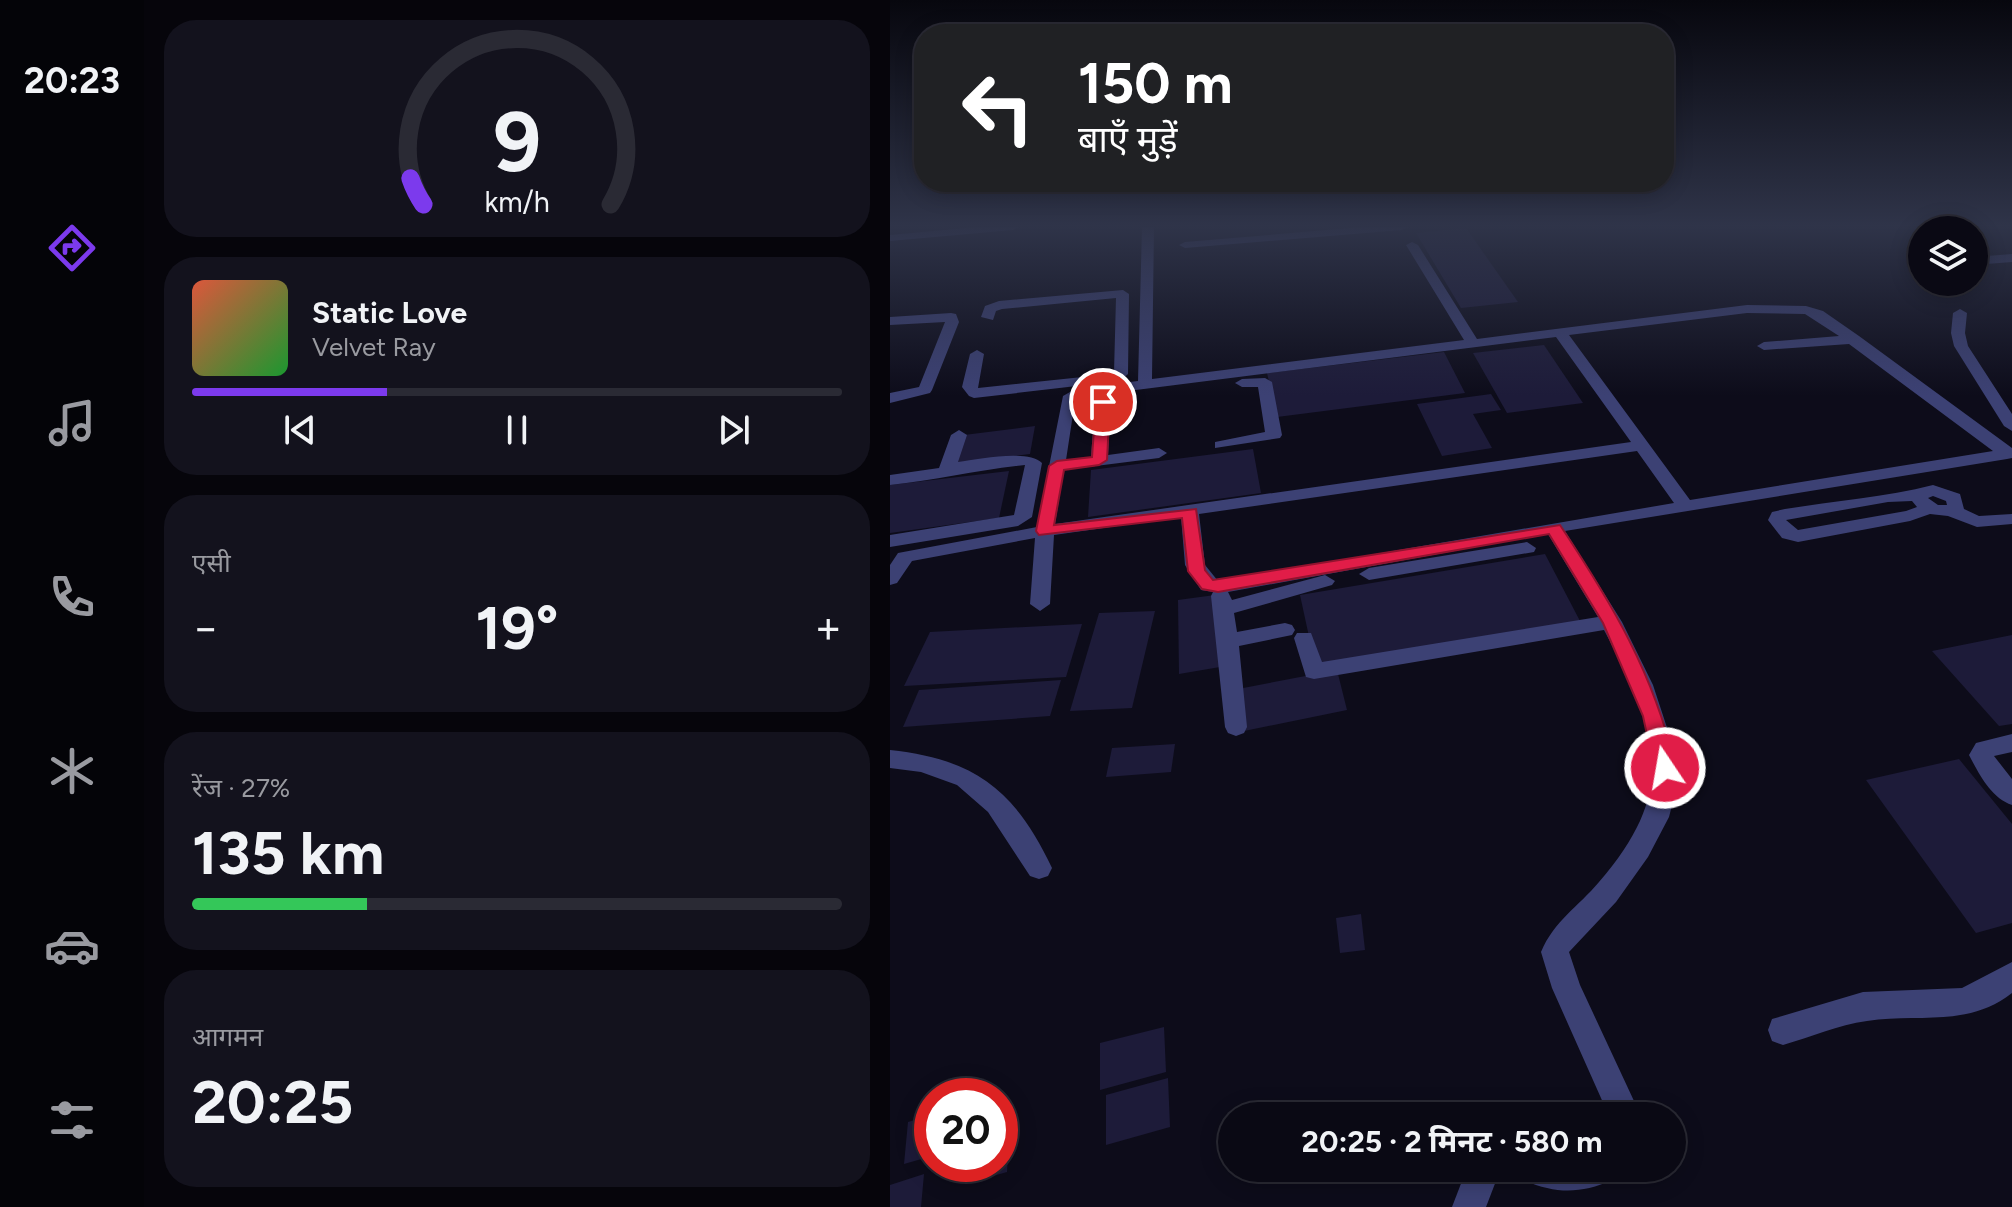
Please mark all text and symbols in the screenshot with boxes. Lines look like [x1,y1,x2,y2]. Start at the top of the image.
text: 150 m [1078,50,1233,117]
icon: left [946,56,1050,160]
text: 20:23 [24,59,120,102]
text: 9 [493,91,541,191]
text: बाएँ मुड़ें [1078,118,1177,161]
text: km/h [484,185,550,219]
map controls [1908,216,1988,296]
button: layers [1908,216,1988,296]
icon: directions [44,220,100,276]
text: Static Love [312,294,467,331]
text: Velvet Ray [312,331,436,363]
pin [1069,368,1137,436]
icon: arrive [1081,380,1125,424]
icon: music [44,395,100,451]
icon: previous [278,408,322,452]
icon: pause [495,408,539,452]
icon: next [712,408,756,452]
text: एसी [192,547,231,579]
icon: phone [44,569,100,625]
text: 19° [476,592,558,664]
text: − [192,601,219,654]
text: + [815,601,842,654]
position arrow [1623,726,1707,810]
icon: climate [44,743,100,799]
text: रेंज · 27% [192,772,290,804]
text: 135 km [192,817,384,889]
icon: car [44,918,100,974]
text: आगमन [192,1021,263,1053]
text: 20:25 [192,1066,353,1138]
speed limit sign: 20 [914,1078,1018,1182]
icon: filters [44,1092,100,1148]
text: 20:25 · 2 मिनट · 580 m [1302,1123,1602,1160]

